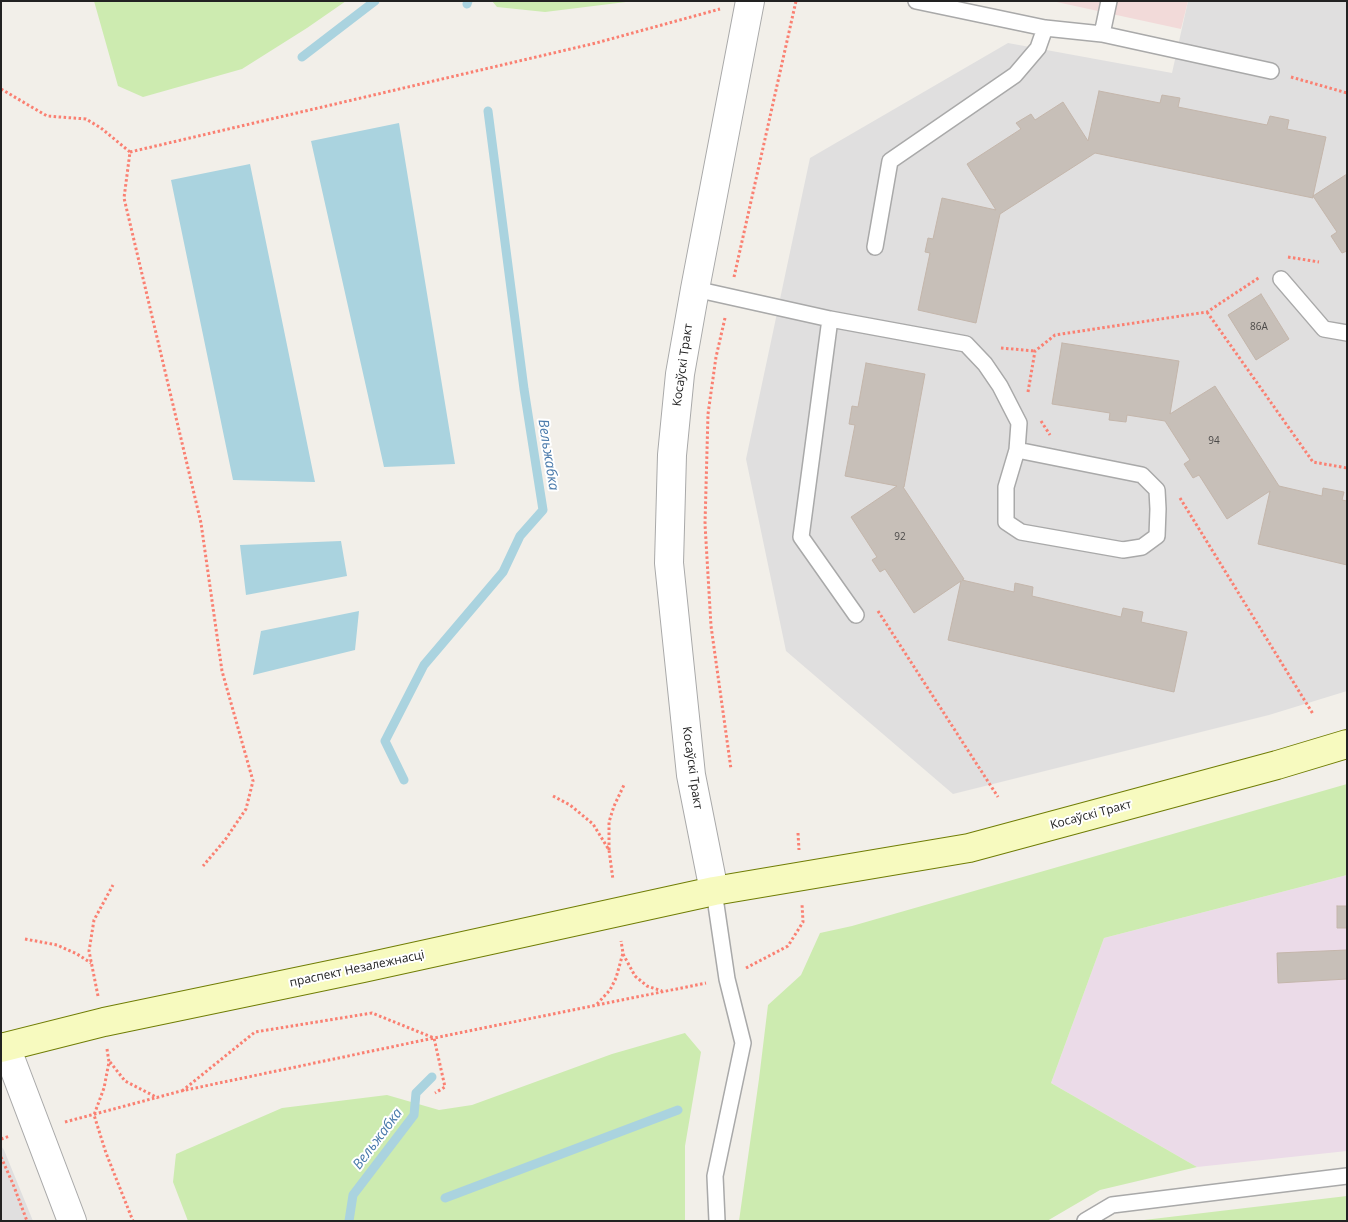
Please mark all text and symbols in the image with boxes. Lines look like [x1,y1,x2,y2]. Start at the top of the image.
house number: 86А [1250,321,1268,333]
street label: Косаўскі Тракт [670,323,696,407]
water label: Вельжабка [534,418,562,492]
house number: 94 [1208,435,1220,447]
house number: 92 [894,531,906,543]
street label: Косаўскі Тракт [679,726,705,810]
street label: Косаўскі Тракт [1049,797,1133,833]
street label: праспект Незалежнасці [288,948,426,990]
water label: Вельжабка [350,1105,406,1173]

